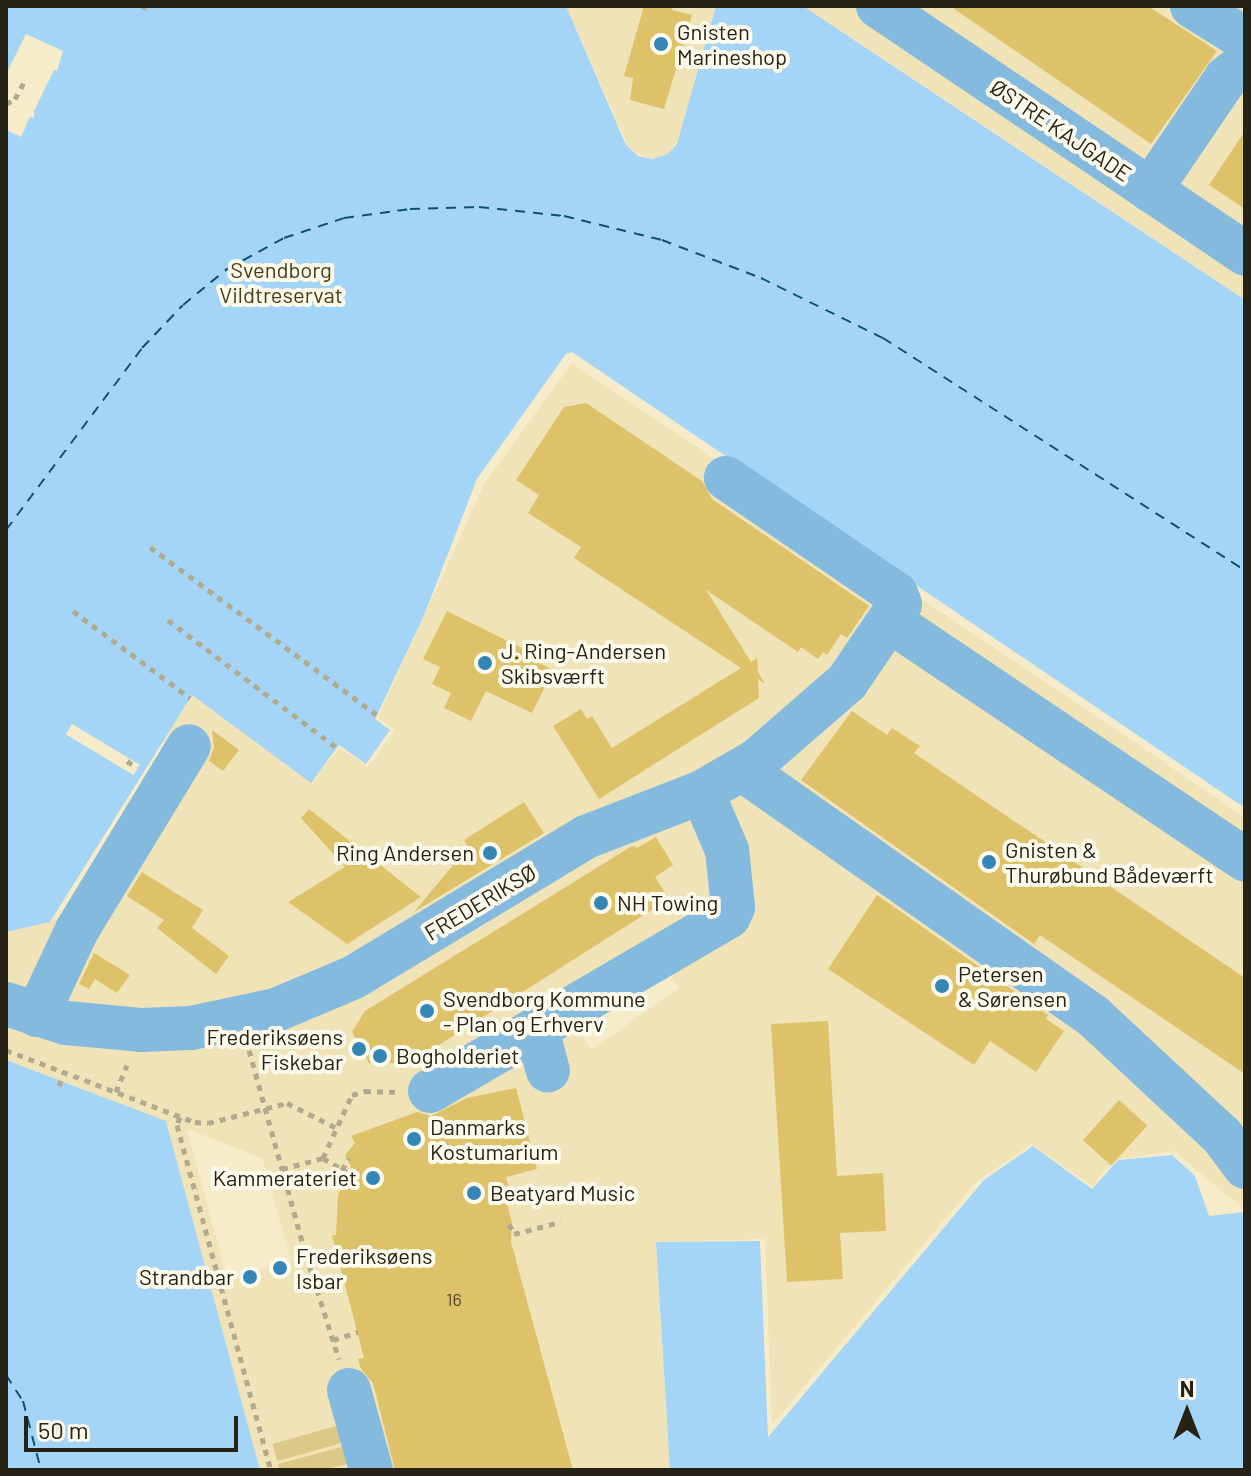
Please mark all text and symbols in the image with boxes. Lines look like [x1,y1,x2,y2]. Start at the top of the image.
place label: Gnisten Marineshop [677,18,787,70]
marker: Gnisten Marineshop [652,35,670,53]
street label: ØSTRE KAJGADE [986,73,1136,187]
park label: Svendborg Vildtreservat [219,256,343,308]
place label: J. Ring-Andersen Skibsværft [501,637,666,688]
marker: J. Ring-Andersen Skibsværft [476,654,494,672]
place label: Gnisten & Thurøbund Bådeværft [1005,836,1213,888]
place label: Ring Andersen [336,840,474,866]
marker: Ring Andersen [481,844,499,862]
marker: Gnisten & Thurøbund Bådeværft [980,853,998,871]
street label: FREDERIKSØ [420,858,540,946]
place label: NH Towing [617,890,718,916]
marker: NH Towing [592,894,610,912]
place label: Petersen & Sørensen [958,960,1067,1012]
marker: Petersen & Sørensen [933,977,951,995]
place label: Svendborg Kommune - Plan og Erhverv [443,985,646,1036]
marker: Svendborg Kommune - Plan og Erhverv [418,1002,436,1020]
place label: Frederiksøens Fiskebar [206,1023,343,1074]
marker: Frederiksøens Fiskebar [350,1040,368,1058]
place label: Bogholderiet [396,1043,519,1069]
marker: Bogholderiet [371,1047,389,1065]
place label: Danmarks Kostumarium [430,1113,559,1164]
marker: Danmarks Kostumarium [405,1130,423,1148]
place label: Kammerateriet [213,1165,357,1191]
marker: Kammerateriet [364,1169,382,1187]
place label: Beatyard Music [490,1180,635,1206]
marker: Beatyard Music [465,1184,483,1202]
place label: Frederiksøens Isbar [296,1242,433,1294]
marker: Frederiksøens Isbar [271,1259,289,1277]
place label: Strandbar [139,1264,234,1290]
marker: Strandbar [241,1268,259,1286]
house number: 16 [446,1288,462,1310]
north arrow [1147,1372,1227,1452]
text: N [1180,1375,1194,1401]
scale bar [28,1400,242,1450]
text: 50 m [38,1415,89,1444]

